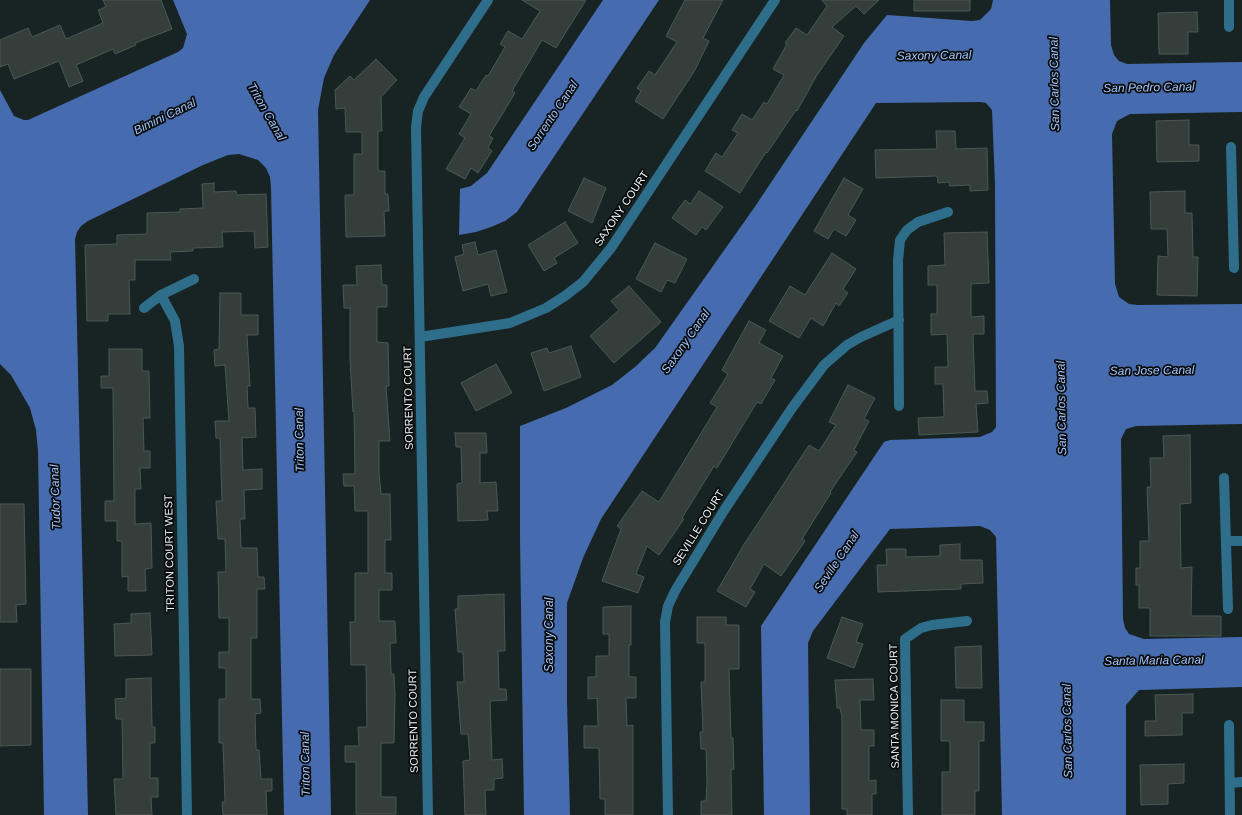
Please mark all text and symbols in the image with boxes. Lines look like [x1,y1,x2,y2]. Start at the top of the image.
water label: San Carlos Canal [1047,37,1063,131]
water label: Saxony Canal [897,48,971,64]
water label: Sorrento Canal [524,79,582,153]
water label: Triton Canal [244,80,288,144]
water label: San Pedro Canal [1103,80,1195,96]
water label: Bimini Canal [132,96,198,138]
street label: SAXONY COURT [592,169,652,249]
water label: Saxony Canal [659,307,713,377]
street label: SORRENTO COURT [401,346,417,450]
water label: San Carlos Canal [1054,361,1070,455]
water label: San Jose Canal [1110,363,1194,379]
water label: Triton Canal [292,408,308,472]
water label: Tudor Canal [48,464,64,530]
street label: SEVILLE COURT [670,488,728,568]
street label: TRITON COURT WEST [162,494,178,612]
water label: Seville Canal [811,529,863,595]
water label: Saxony Canal [543,598,557,672]
street label: SANTA MONICA COURT [887,643,903,769]
water label: Santa Maria Canal [1104,653,1204,669]
street label: SORRENTO COURT [406,669,422,773]
water label: San Carlos Canal [1060,684,1076,778]
water label: Triton Canal [298,732,314,796]

